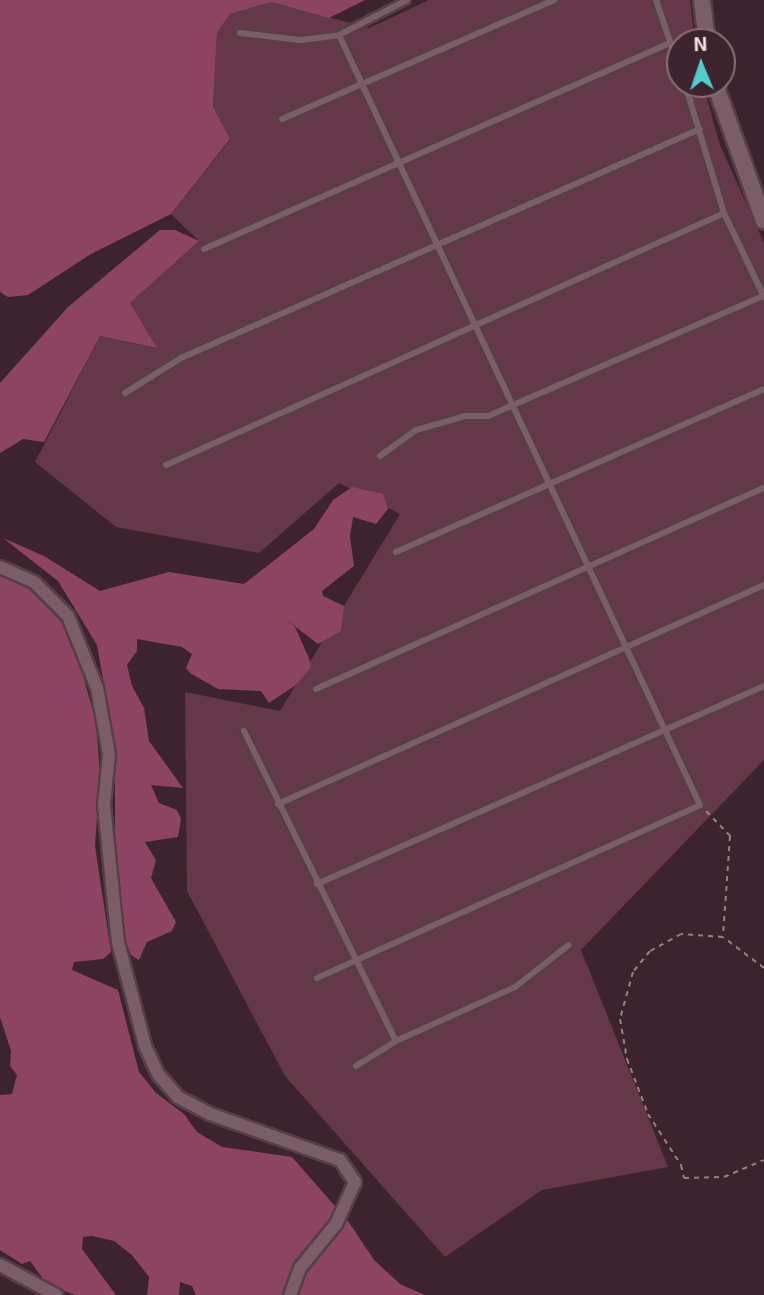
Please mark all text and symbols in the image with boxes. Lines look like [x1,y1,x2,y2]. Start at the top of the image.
north arrow [666,28,736,98]
text: N [693,32,708,55]

